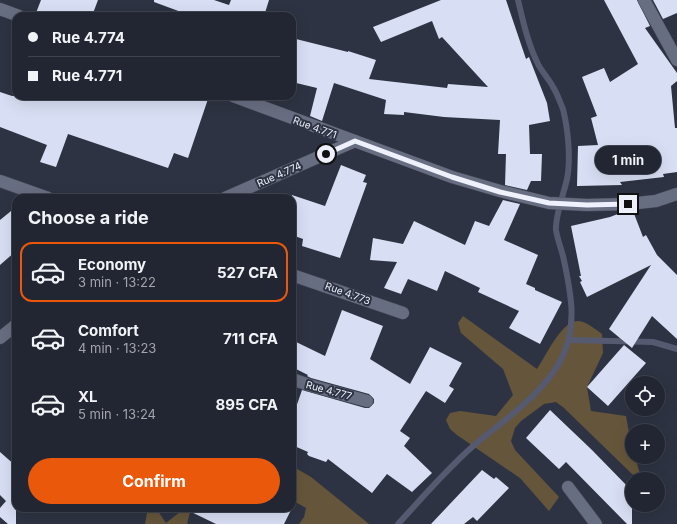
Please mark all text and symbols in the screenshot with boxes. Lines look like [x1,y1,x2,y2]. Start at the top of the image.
text: Rue 4.774 [52,28,125,47]
text: Rue 4.771 [52,66,122,85]
street label: Rue 4.771 [292,114,338,140]
route start [317,145,335,163]
callout: 1 min [595,146,661,174]
text: 1 min [612,152,644,168]
street label: Rue 4.774 [255,159,303,189]
route end [619,195,637,213]
text: Choose a ride [28,207,149,228]
icon: car [30,254,66,290]
text: Economy [78,255,146,274]
text: 527 CFA [217,263,278,282]
text: 3 min · 13:22 [78,274,156,290]
street label: Rue 4.773 [324,279,372,307]
icon: car [30,320,66,356]
text: Comfort [78,321,139,340]
text: 711 CFA [223,329,278,348]
text: 4 min · 13:23 [78,340,156,356]
map controls [625,376,665,512]
button: locate [625,376,665,416]
street label: Rue 4.777 [305,378,354,402]
icon: car [30,386,66,422]
text: XL [78,387,98,406]
text: 895 CFA [216,395,278,414]
text: 5 min · 13:24 [78,406,156,422]
button: + [625,424,665,464]
button: Confirm [28,458,280,504]
button: − [625,472,665,512]

